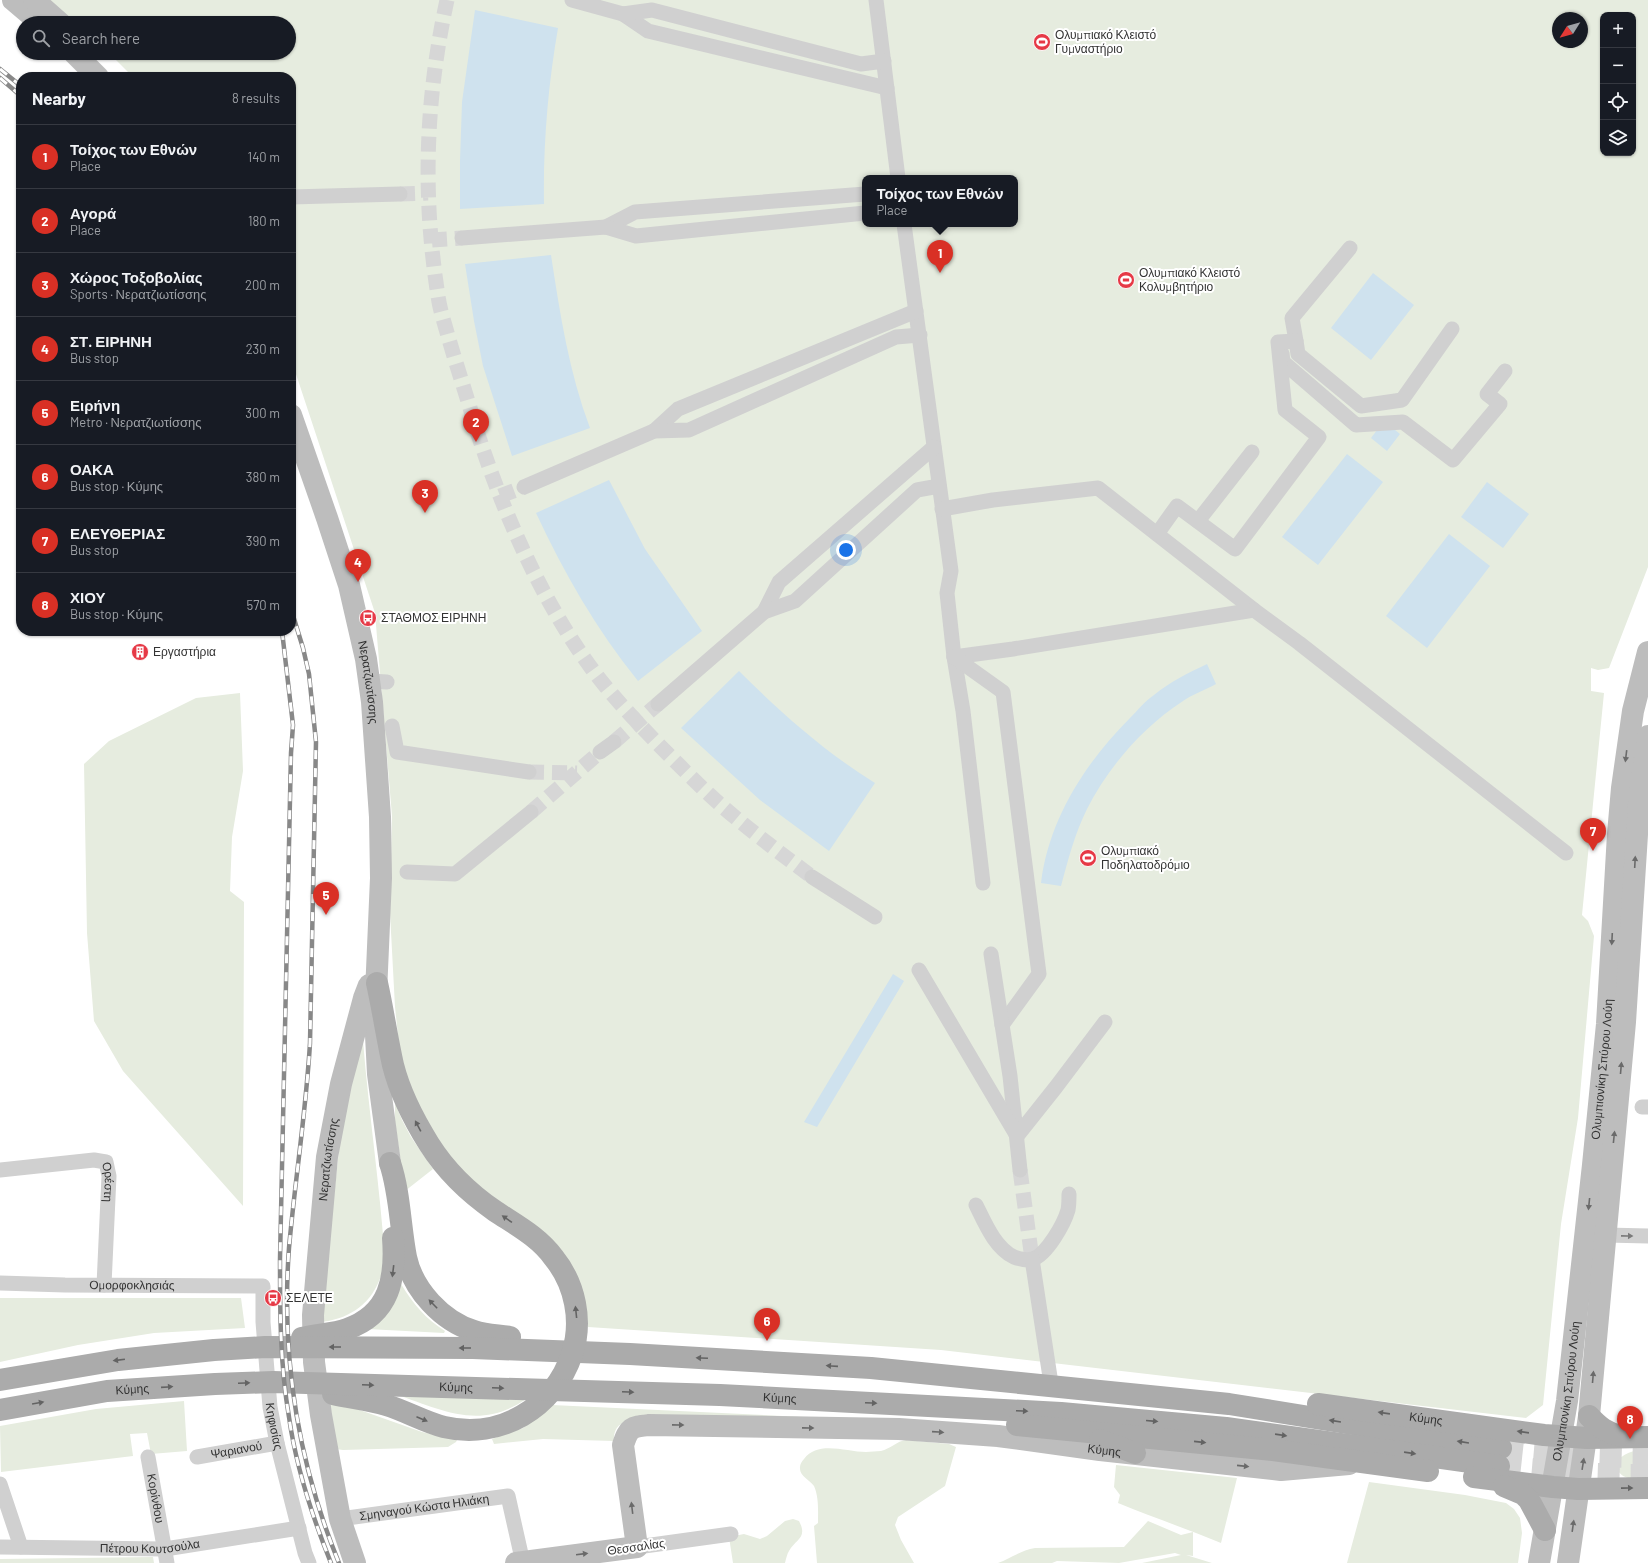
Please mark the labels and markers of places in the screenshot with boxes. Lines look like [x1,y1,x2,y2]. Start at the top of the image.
place label: Ολυμπιακό Κλειστό Γυμναστήριο [1055,27,1157,56]
sports icon: Ολυμπιακό Κλειστό Γυμναστήριο [1032,32,1052,52]
pin: 1 [927,240,953,273]
place label: Ολυμπιακό Κλειστό Κολυμβητήριο [1139,265,1241,294]
sports icon: Ολυμπιακό Κλειστό Κολυμβητήριο [1116,270,1136,290]
pin: 2 [463,409,489,442]
pin: 3 [412,480,438,513]
pin: 4 [345,549,371,582]
bus stop icon: ΣΤΑΘΜΟΣ ΕΙΡΗΝΗ [358,608,378,628]
place label: ΣΤΑΘΜΟΣ ΕΙΡΗΝΗ [381,610,486,624]
building icon: Εργαστήρια [130,642,150,662]
place label: Εργαστήρια [153,644,216,659]
pin: 7 [1580,818,1606,851]
place label: Ολυμπιακό Ποδηλατοδρόμιο [1101,843,1190,872]
sports icon: Ολυμπιακό Ποδηλατοδρόμιο [1078,848,1098,868]
pin: 5 [313,882,339,915]
bus stop icon: ΣΕΛΕΤΕ [263,1288,283,1308]
place label: ΣΕΛΕΤΕ [286,1290,333,1304]
pin: 6 [754,1308,780,1341]
pin: 8 [1617,1406,1643,1439]

